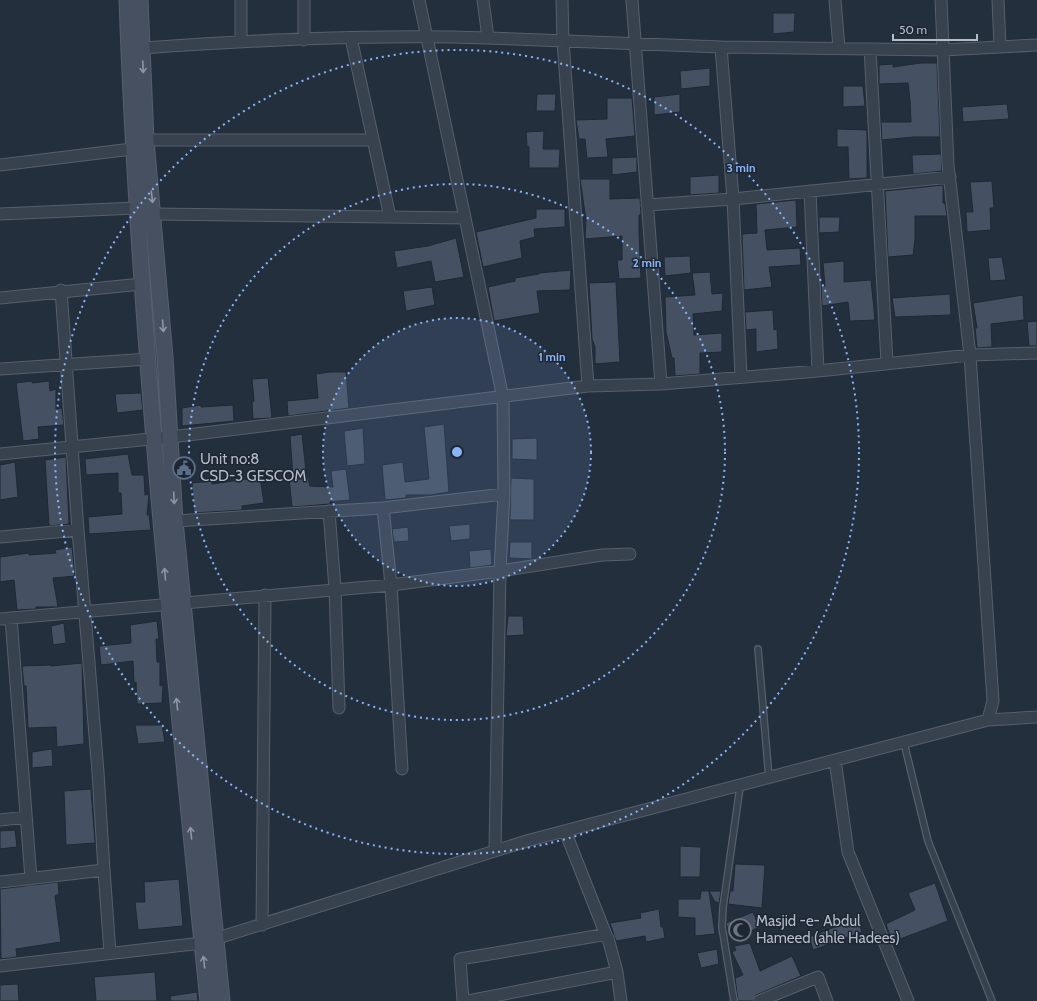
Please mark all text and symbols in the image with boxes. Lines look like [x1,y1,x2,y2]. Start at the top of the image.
scale bar [893,16,977,42]
text: 50 m [899,22,927,37]
one-way arrow [140,60,147,73]
text: 3 min [726,160,756,175]
one-way arrow [148,190,156,203]
text: 2 min [633,255,661,270]
one-way arrow [159,319,167,332]
text: 1 min [538,349,566,364]
centre of rings [450,445,464,459]
place label: Unit no:8 CSD-3 GESCOM [200,450,306,485]
public building icon: Unit no:8 CSD-3 GESCOM [171,455,197,481]
one-way arrow [170,491,177,504]
one-way arrow [161,568,168,581]
one-way arrow [174,698,181,711]
one-way arrow [187,827,194,840]
place label: Masjid -e- Abdul Hameed (ahle Hadees) [756,912,900,947]
mosque icon: Masjid -e- Abdul Hameed (ahle Hadees) [727,917,753,943]
one-way arrow [200,956,207,969]

